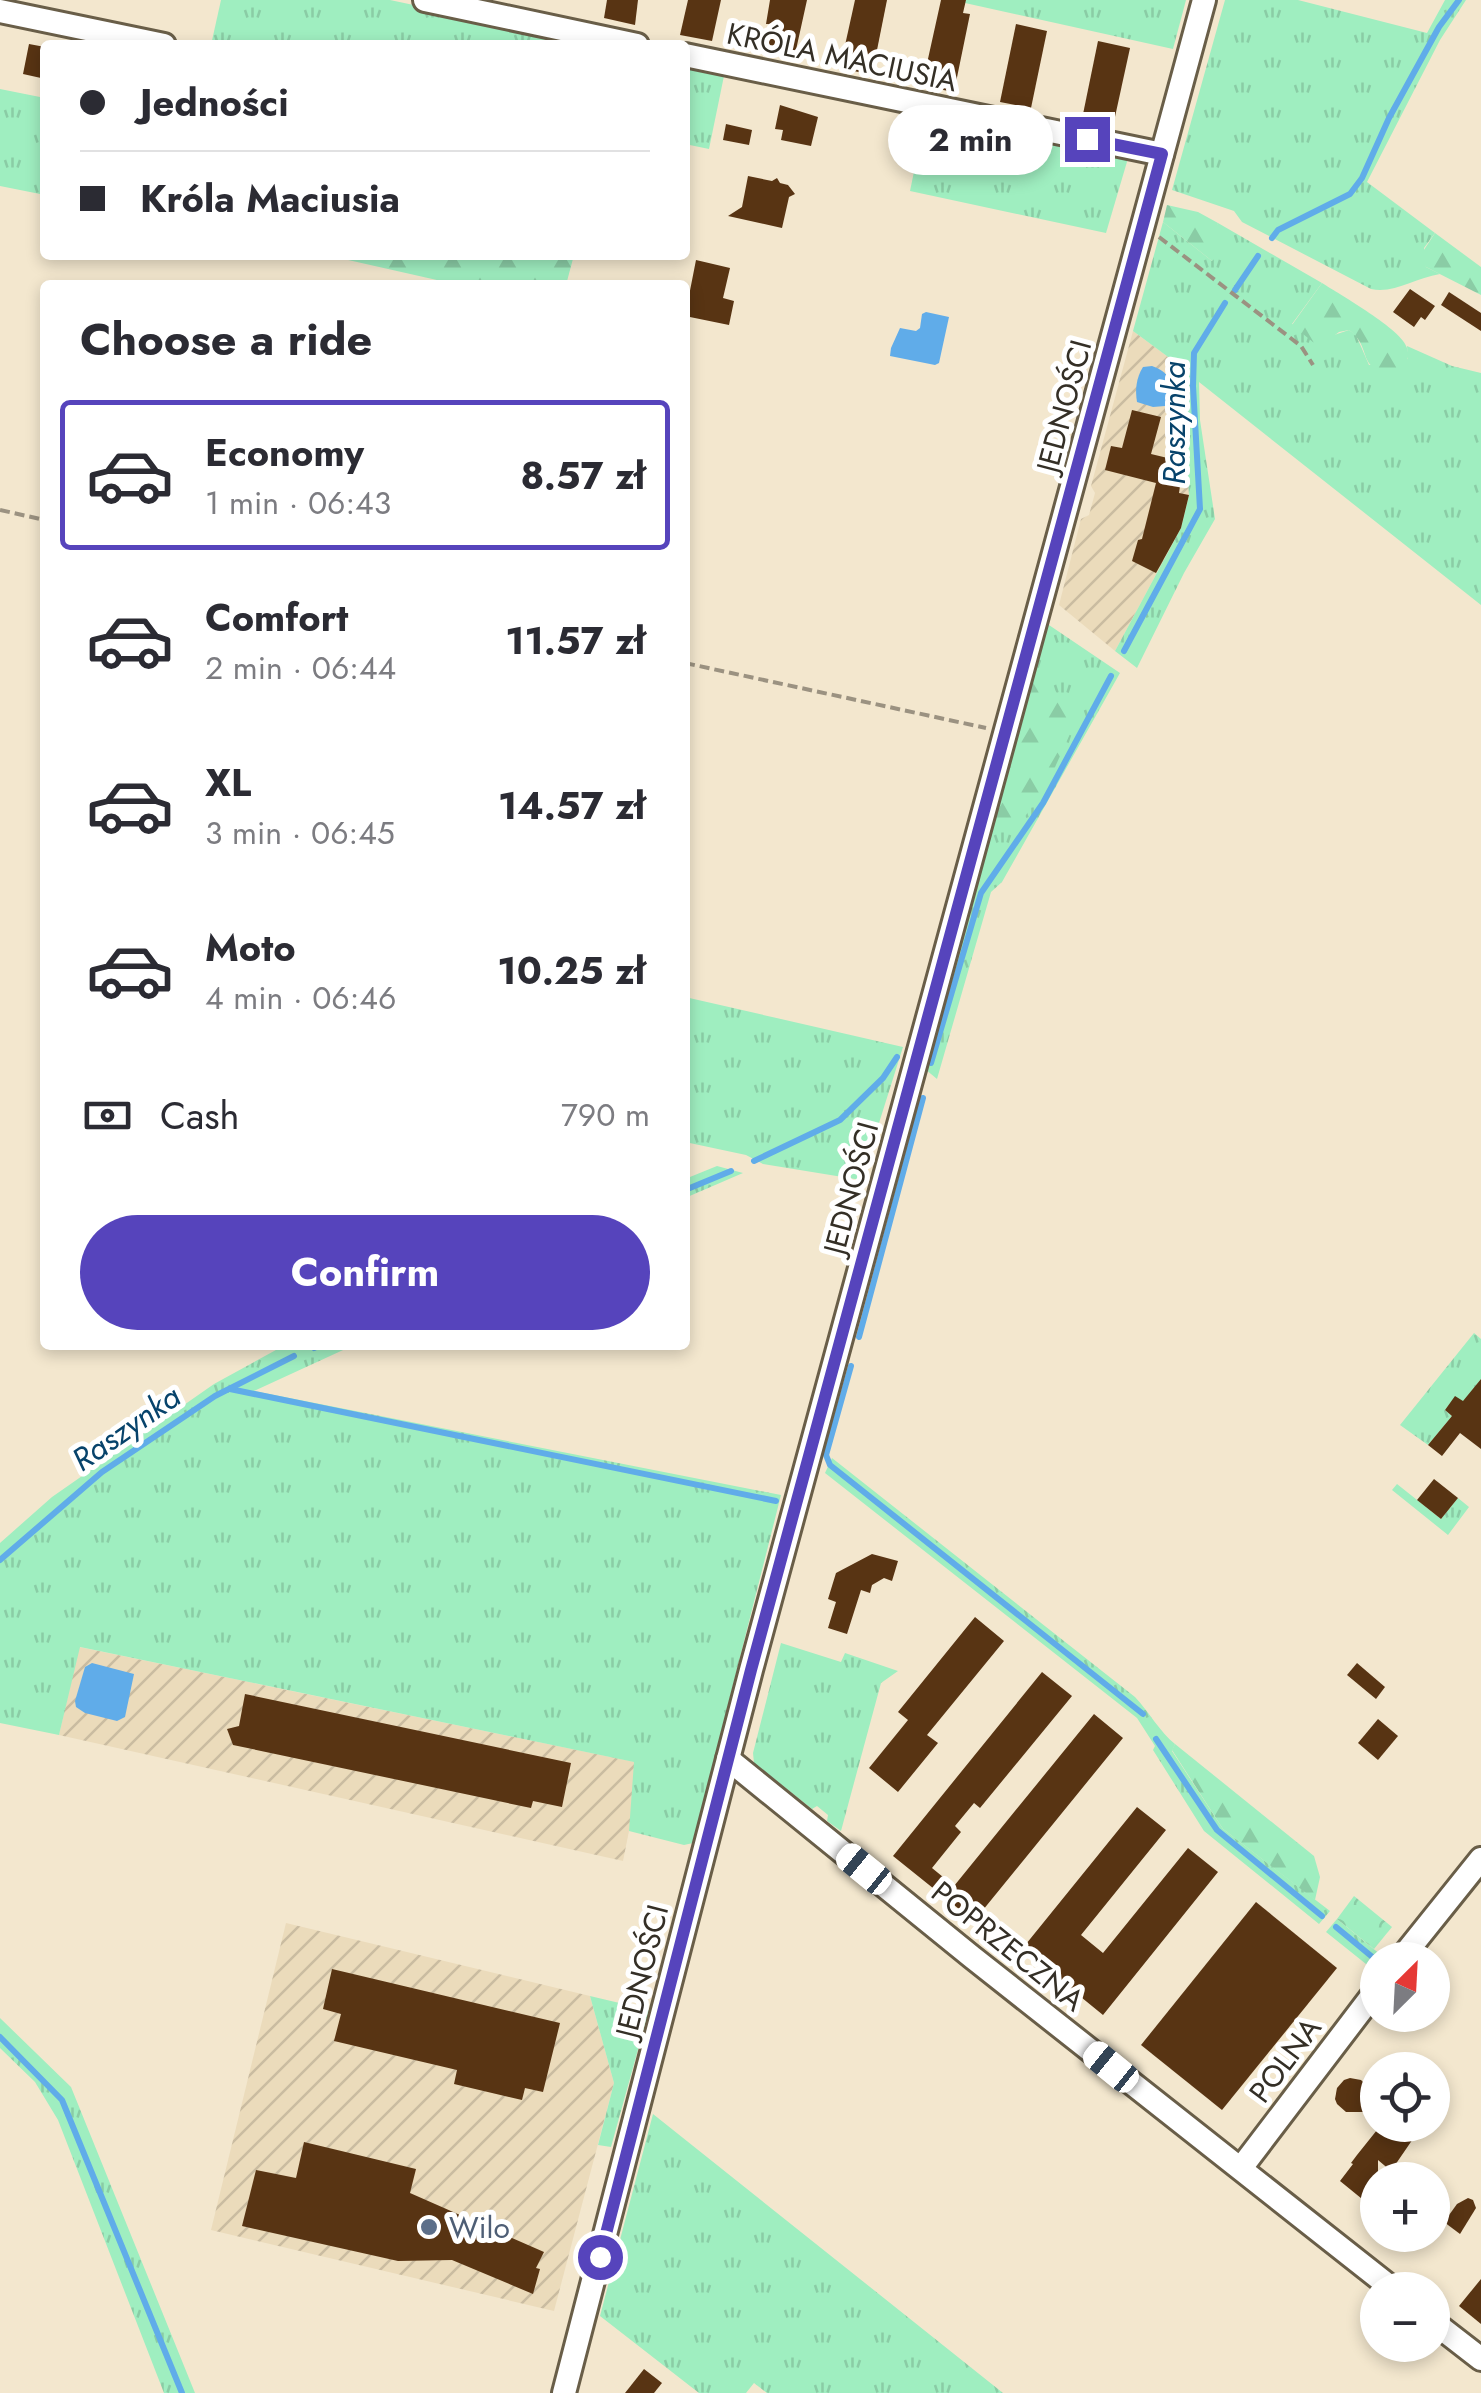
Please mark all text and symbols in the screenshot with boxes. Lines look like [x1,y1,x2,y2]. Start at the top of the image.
street label: KRÓLA MACIUSIA [723,12,961,102]
text: Jedności [140,75,289,130]
callout: 2 min [887,104,1052,174]
text: 2 min [928,117,1013,163]
route end [1065,117,1110,162]
text: Króla Maciusia [140,171,400,226]
text: Choose a ride [80,307,372,372]
street label: JEDNOŚCI [1025,335,1102,481]
water label: Raszynka [1151,361,1197,485]
text: Economy [205,425,364,480]
icon: car [85,430,175,520]
text: 8.57 zł [521,448,645,503]
text: 1 min · 06:43 [205,480,391,526]
text: Comfort [205,590,348,645]
icon: car [85,595,175,685]
text: 11.57 zł [505,613,645,668]
text: 2 min · 06:44 [205,645,396,691]
text: XL [205,755,251,810]
icon: car [85,760,175,850]
text: 14.57 zł [498,778,645,833]
text: 3 min · 06:45 [205,810,395,856]
text: Moto [205,920,296,975]
icon: car [85,925,175,1015]
text: 10.25 zł [497,943,645,998]
text: 4 min · 06:46 [205,975,396,1021]
icon: cash [80,1088,135,1143]
text: Cash [160,1088,240,1143]
text: 790 m [561,1092,650,1138]
street label: JEDNOŚCI [812,1117,889,1263]
button: Confirm [80,1215,650,1330]
water label: Raszynka [62,1374,190,1482]
car [831,1838,897,1900]
street label: POPRZECZNA [922,1871,1094,2021]
street label: JEDNOŚCI [604,1900,679,2046]
north arrow [1360,1942,1450,2032]
map controls [1360,1942,1450,2362]
street label: POLNA [1239,2008,1331,2112]
car [1078,2036,1144,2098]
button: locate [1360,2052,1450,2142]
button: + [1360,2162,1450,2252]
place label: Wilo [449,2206,510,2249]
marker: Wilo [418,2216,440,2238]
route start [578,2235,623,2280]
button: − [1360,2272,1450,2362]

